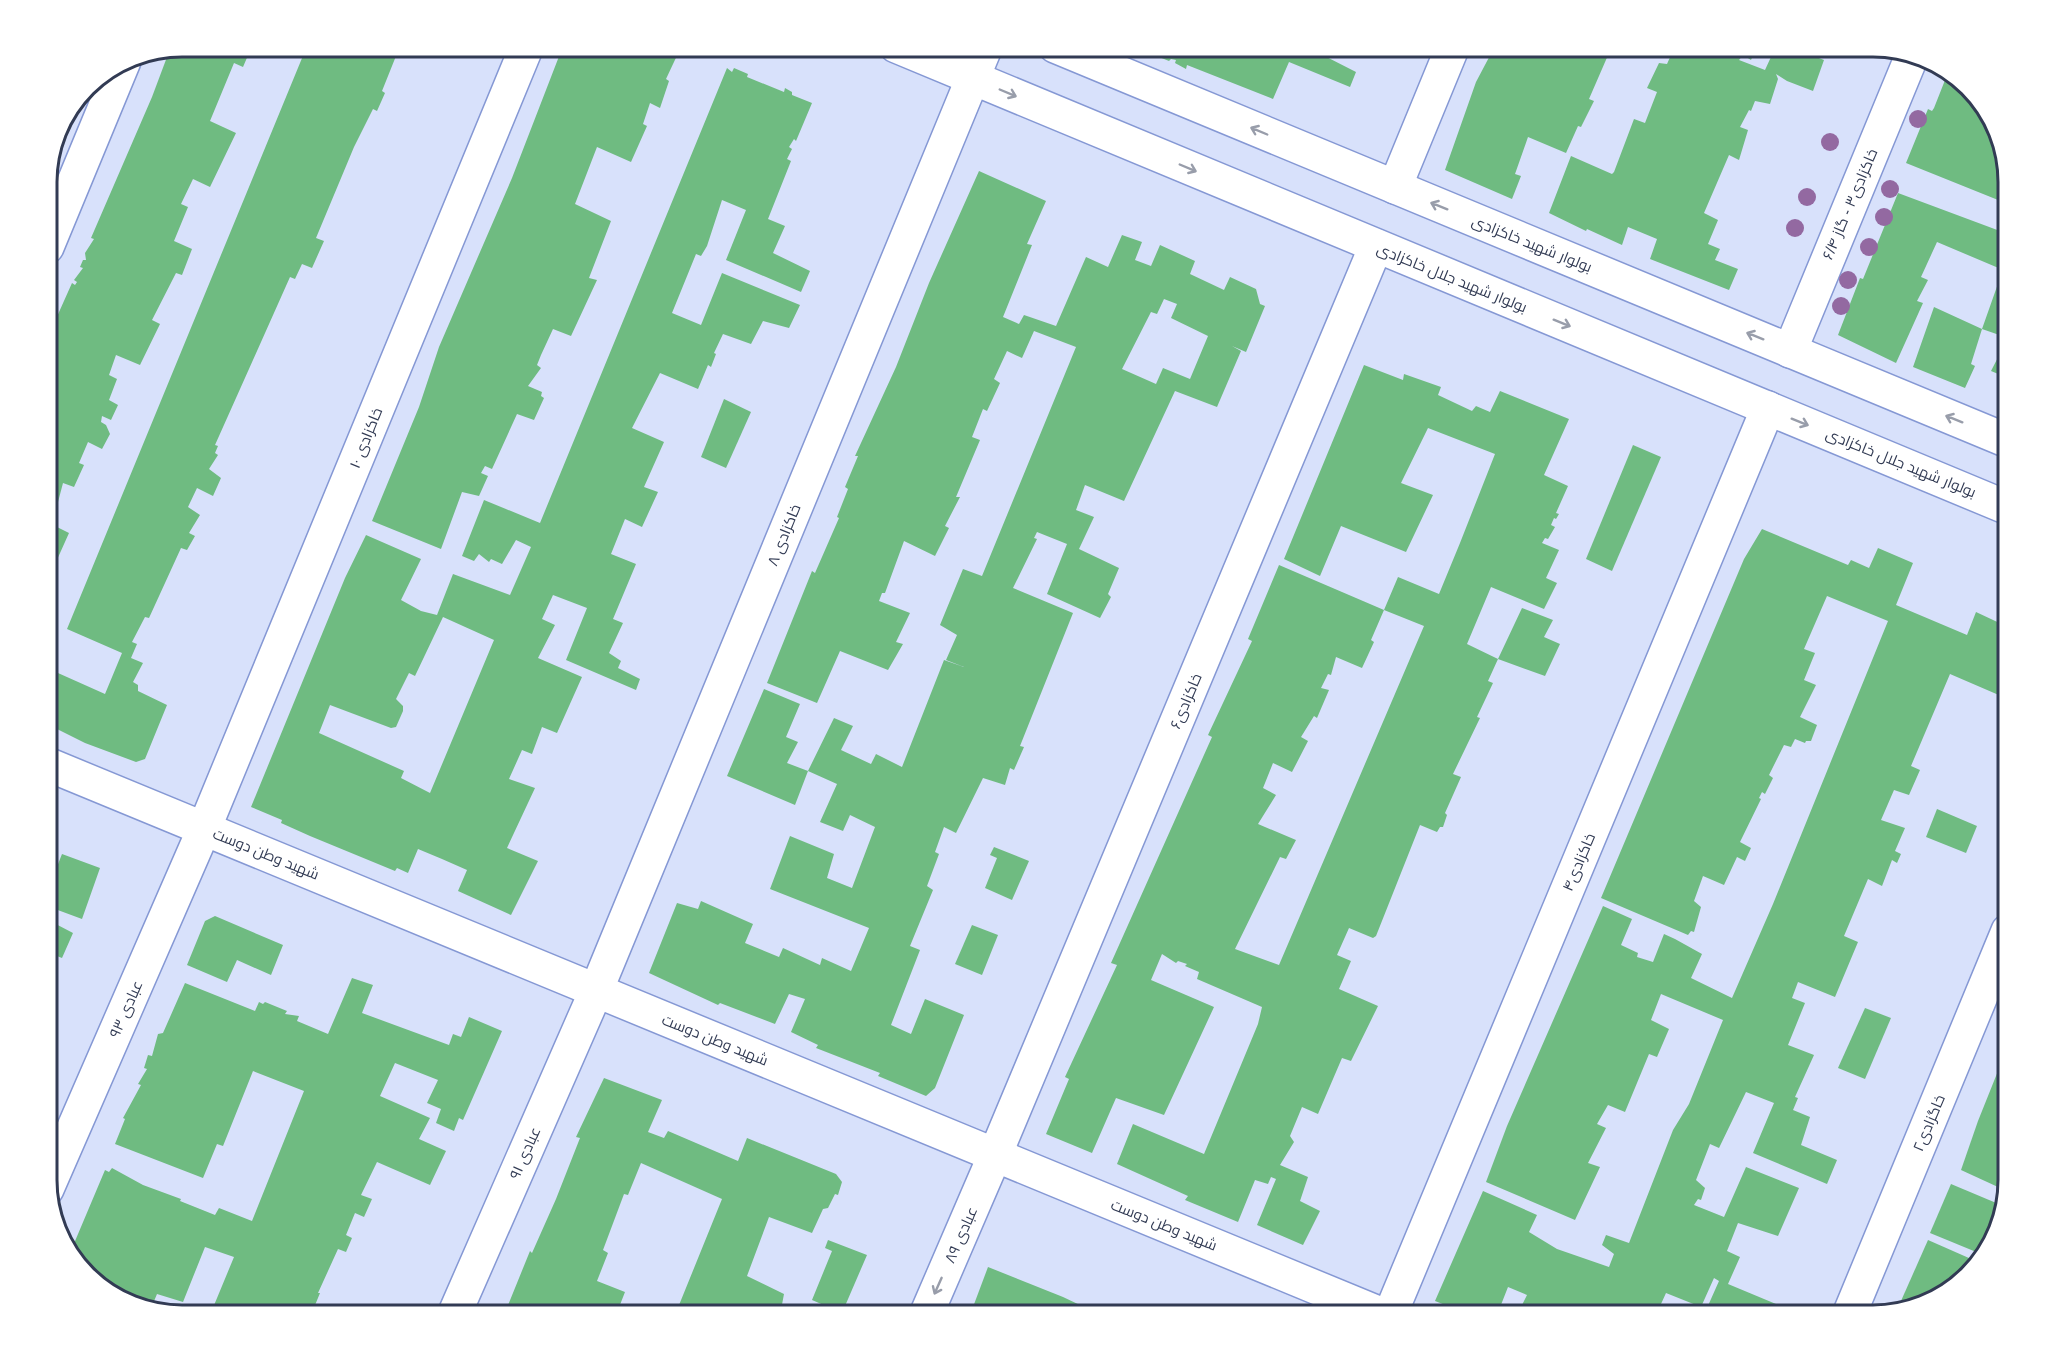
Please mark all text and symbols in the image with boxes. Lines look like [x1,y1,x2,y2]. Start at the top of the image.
one-way arrow [998,88,1017,99]
one-way arrow [1250,125,1268,136]
street label: خاکزادی۳ - گاز ۶/۴ [1819,146,1882,263]
one-way arrow [1178,163,1197,174]
one-way arrow [1430,200,1449,211]
street label: بولوار شهید خاکزادی [1469,212,1595,277]
street label: بولوار شهید جلال خاکزادی [1374,240,1530,317]
one-way arrow [1552,318,1571,329]
one-way arrow [1746,330,1765,341]
street label: خاکزادی ۱۰ [346,405,387,471]
one-way arrow [1946,413,1964,424]
one-way arrow [1791,417,1809,428]
street label: بولوار شهید جلال خاکزادی [1823,425,1979,502]
street label: خاکزادی ۸ [764,502,805,569]
street label: خاکزادی۶ [1166,671,1207,732]
street label: شهید وطن دوست [210,824,322,884]
street label: خاکزادی۴ [1559,830,1600,894]
street label: عبادی ۹۳ [105,978,147,1041]
street label: شهید وطن دوست [659,1010,771,1070]
street label: خاگزادی۲ [1909,1092,1950,1155]
street label: عبادی ۹۱ [506,1124,545,1182]
street label: شهید وطن دوست [1108,1195,1220,1255]
street label: عبادی ۸۹ [941,1204,982,1266]
one-way arrow [932,1277,943,1295]

